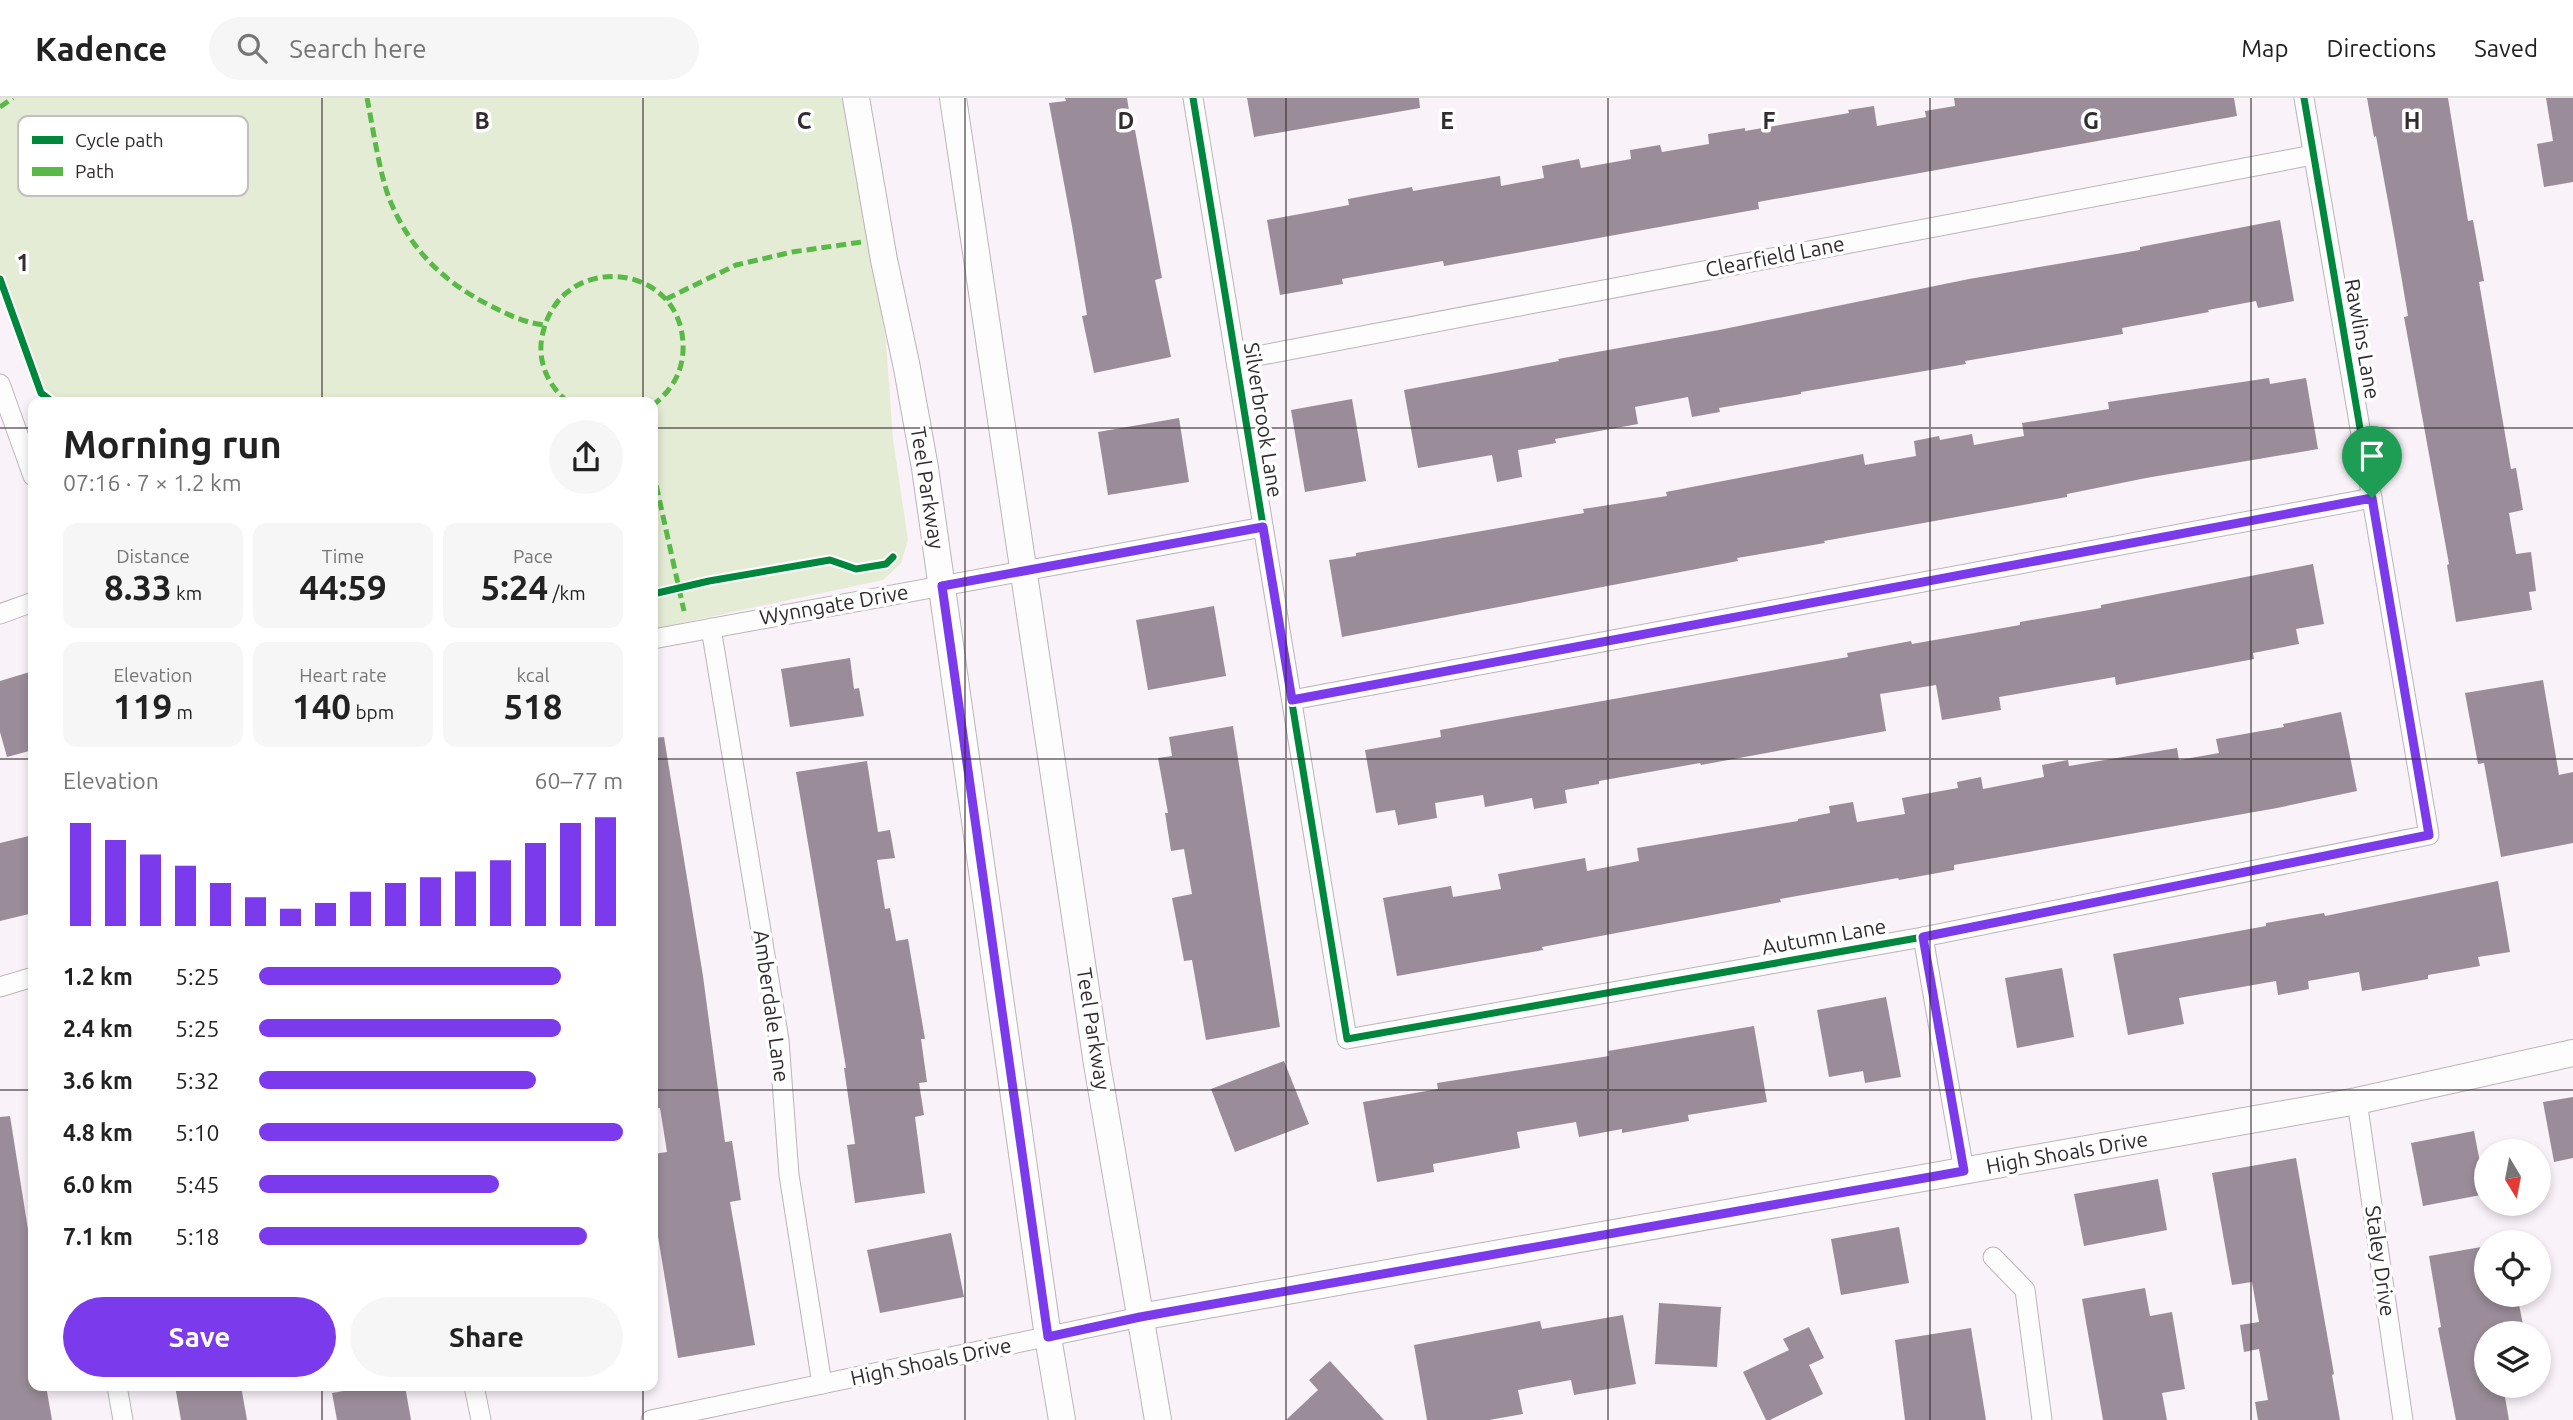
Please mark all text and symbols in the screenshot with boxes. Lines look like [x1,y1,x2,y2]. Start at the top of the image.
search box [209,17,699,80]
icon: search [233,29,271,67]
text: Kadence [35,30,167,67]
text: Search here [289,34,427,63]
text: Map [2241,35,2288,62]
text: Directions [2326,35,2436,62]
text: Saved [2474,35,2538,62]
text: B [474,108,490,133]
text: C [797,108,812,133]
text: D [1118,108,1134,133]
text: E [1440,108,1454,133]
text: F [1763,108,1776,133]
text: G [2083,108,2099,133]
text: H [2404,108,2420,133]
legend [18,116,248,196]
text: Cycle path [75,129,164,151]
text: Path [75,160,114,182]
street label: Clearfield Lane [1703,231,1846,281]
text: 1 [17,250,29,275]
street label: Rawlins Lane [2341,277,2385,401]
street label: Silverbrook Lane [1240,341,1288,499]
button: share [549,420,623,494]
text: Morning run [63,423,282,465]
street label: Teel Parkway [907,425,949,551]
pin [2342,426,2402,498]
icon: arrive [2353,437,2391,475]
text: 07:16 · 7 × 1.2 km [63,470,242,495]
text: Distance [116,545,190,567]
text: Time [322,545,364,567]
text: Pace [513,545,553,567]
text: 8.33 [104,567,172,607]
text: 44:59 [299,567,387,607]
text: 5:24 [480,567,548,607]
street label: Wynngate Drive [758,579,910,629]
text: km [172,582,202,604]
text: /km [548,582,586,604]
text: Elevation [113,664,193,686]
text: Heart rate [299,664,387,686]
text: kcal [517,664,549,686]
text: 119 [113,686,172,726]
text: 140 [292,686,351,726]
text: 518 [503,686,563,726]
text: m [172,701,193,723]
text: bpm [351,701,394,723]
text: Elevation [63,768,159,793]
text: 60–77 m [535,768,623,793]
street label: Autumn Lane [1760,913,1888,959]
street label: Amberdale Lane [749,928,795,1084]
text: 1.2 km [63,964,133,989]
text: 5:25 [175,964,220,989]
street label: Teel Parkway [1073,966,1115,1092]
text: 2.4 km [63,1016,133,1041]
text: 5:25 [175,1016,220,1041]
text: 3.6 km [63,1068,133,1093]
text: 5:32 [175,1068,220,1093]
text: 4.8 km [63,1120,133,1145]
text: 5:10 [175,1120,220,1145]
street label: High Shoals Drive [1984,1126,2150,1178]
north arrow [2474,1139,2552,1216]
map controls [2474,1139,2551,1398]
text: 6.0 km [63,1172,133,1197]
text: 5:45 [175,1172,220,1197]
street label: Staley Drive [2361,1204,2401,1318]
text: 7.1 km [63,1224,133,1249]
text: 5:18 [175,1224,220,1249]
button: locate [2474,1230,2551,1307]
button: Save [63,1297,336,1377]
button: Share [350,1297,623,1377]
button: layers [2474,1321,2551,1398]
street label: High Shoals Drive [848,1332,1013,1390]

